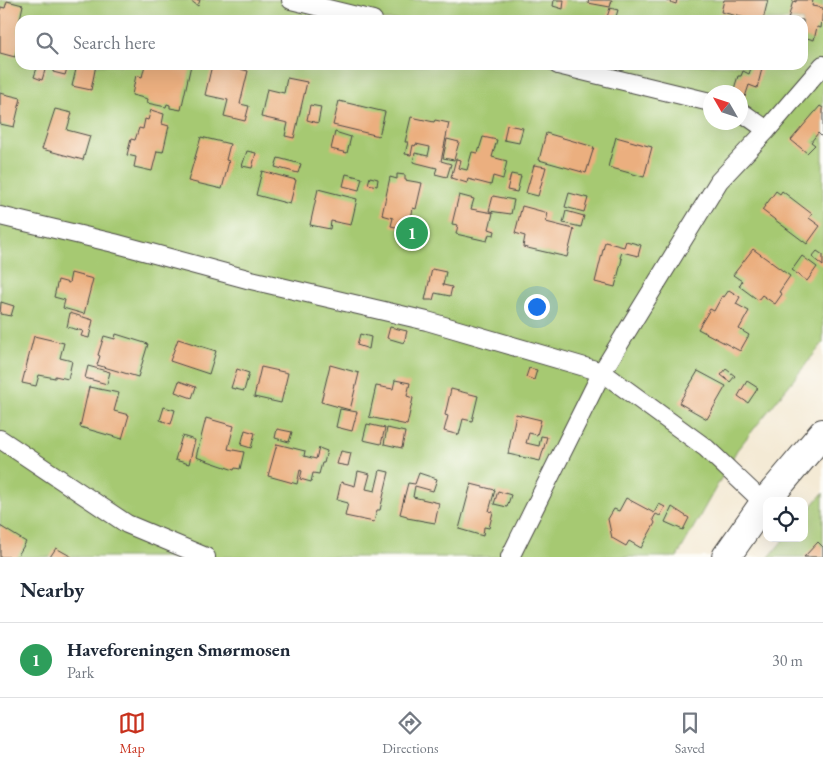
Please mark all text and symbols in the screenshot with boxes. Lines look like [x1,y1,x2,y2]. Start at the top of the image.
search box [15,15,808,70]
icon: search [33,29,61,57]
text: Search here [73,30,155,55]
north arrow [703,85,748,130]
pin: 1 [396,214,428,252]
your location [524,294,550,320]
map controls [763,497,808,542]
button: locate [763,497,808,542]
text: Nearby [20,576,84,603]
text: Haveforeningen Smørmosen [67,637,291,662]
text: 1 [32,650,40,671]
text: 30 m [772,650,803,671]
text: Park [67,662,94,683]
tab: Map [118,709,146,757]
tab: Directions [382,709,439,757]
tab: Saved [675,709,705,757]

